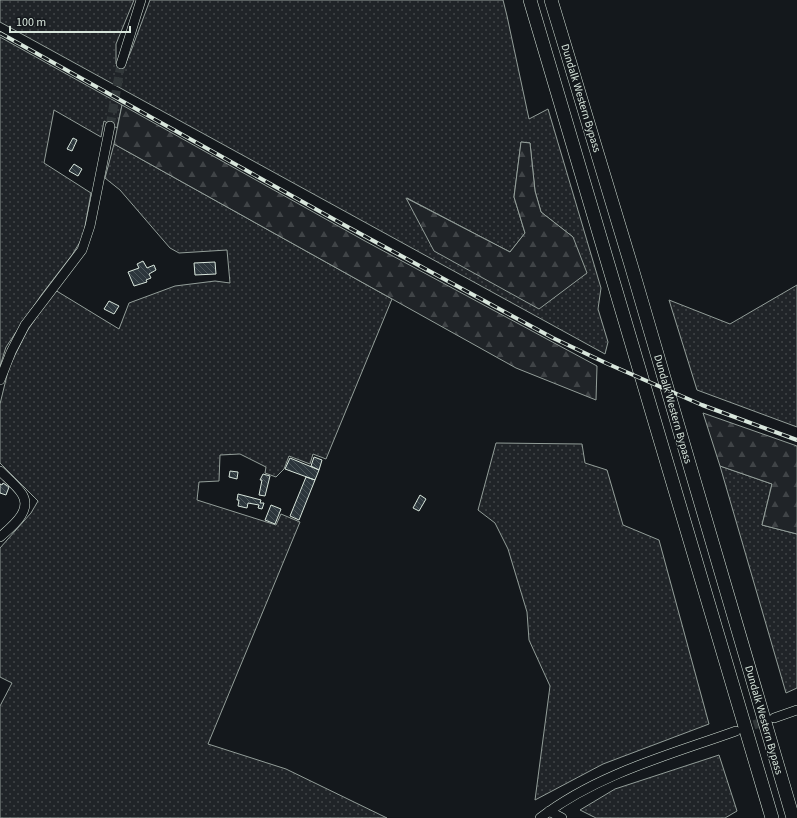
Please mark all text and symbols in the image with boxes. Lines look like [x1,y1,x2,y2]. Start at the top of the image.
scale bar [10,8,130,34]
text: 100 m [16,14,46,31]
street label: Dundalk Western Bypass [557,42,605,154]
street label: Dundalk Western Bypass [650,353,696,466]
street label: Dundalk Western Bypass [741,664,787,777]

